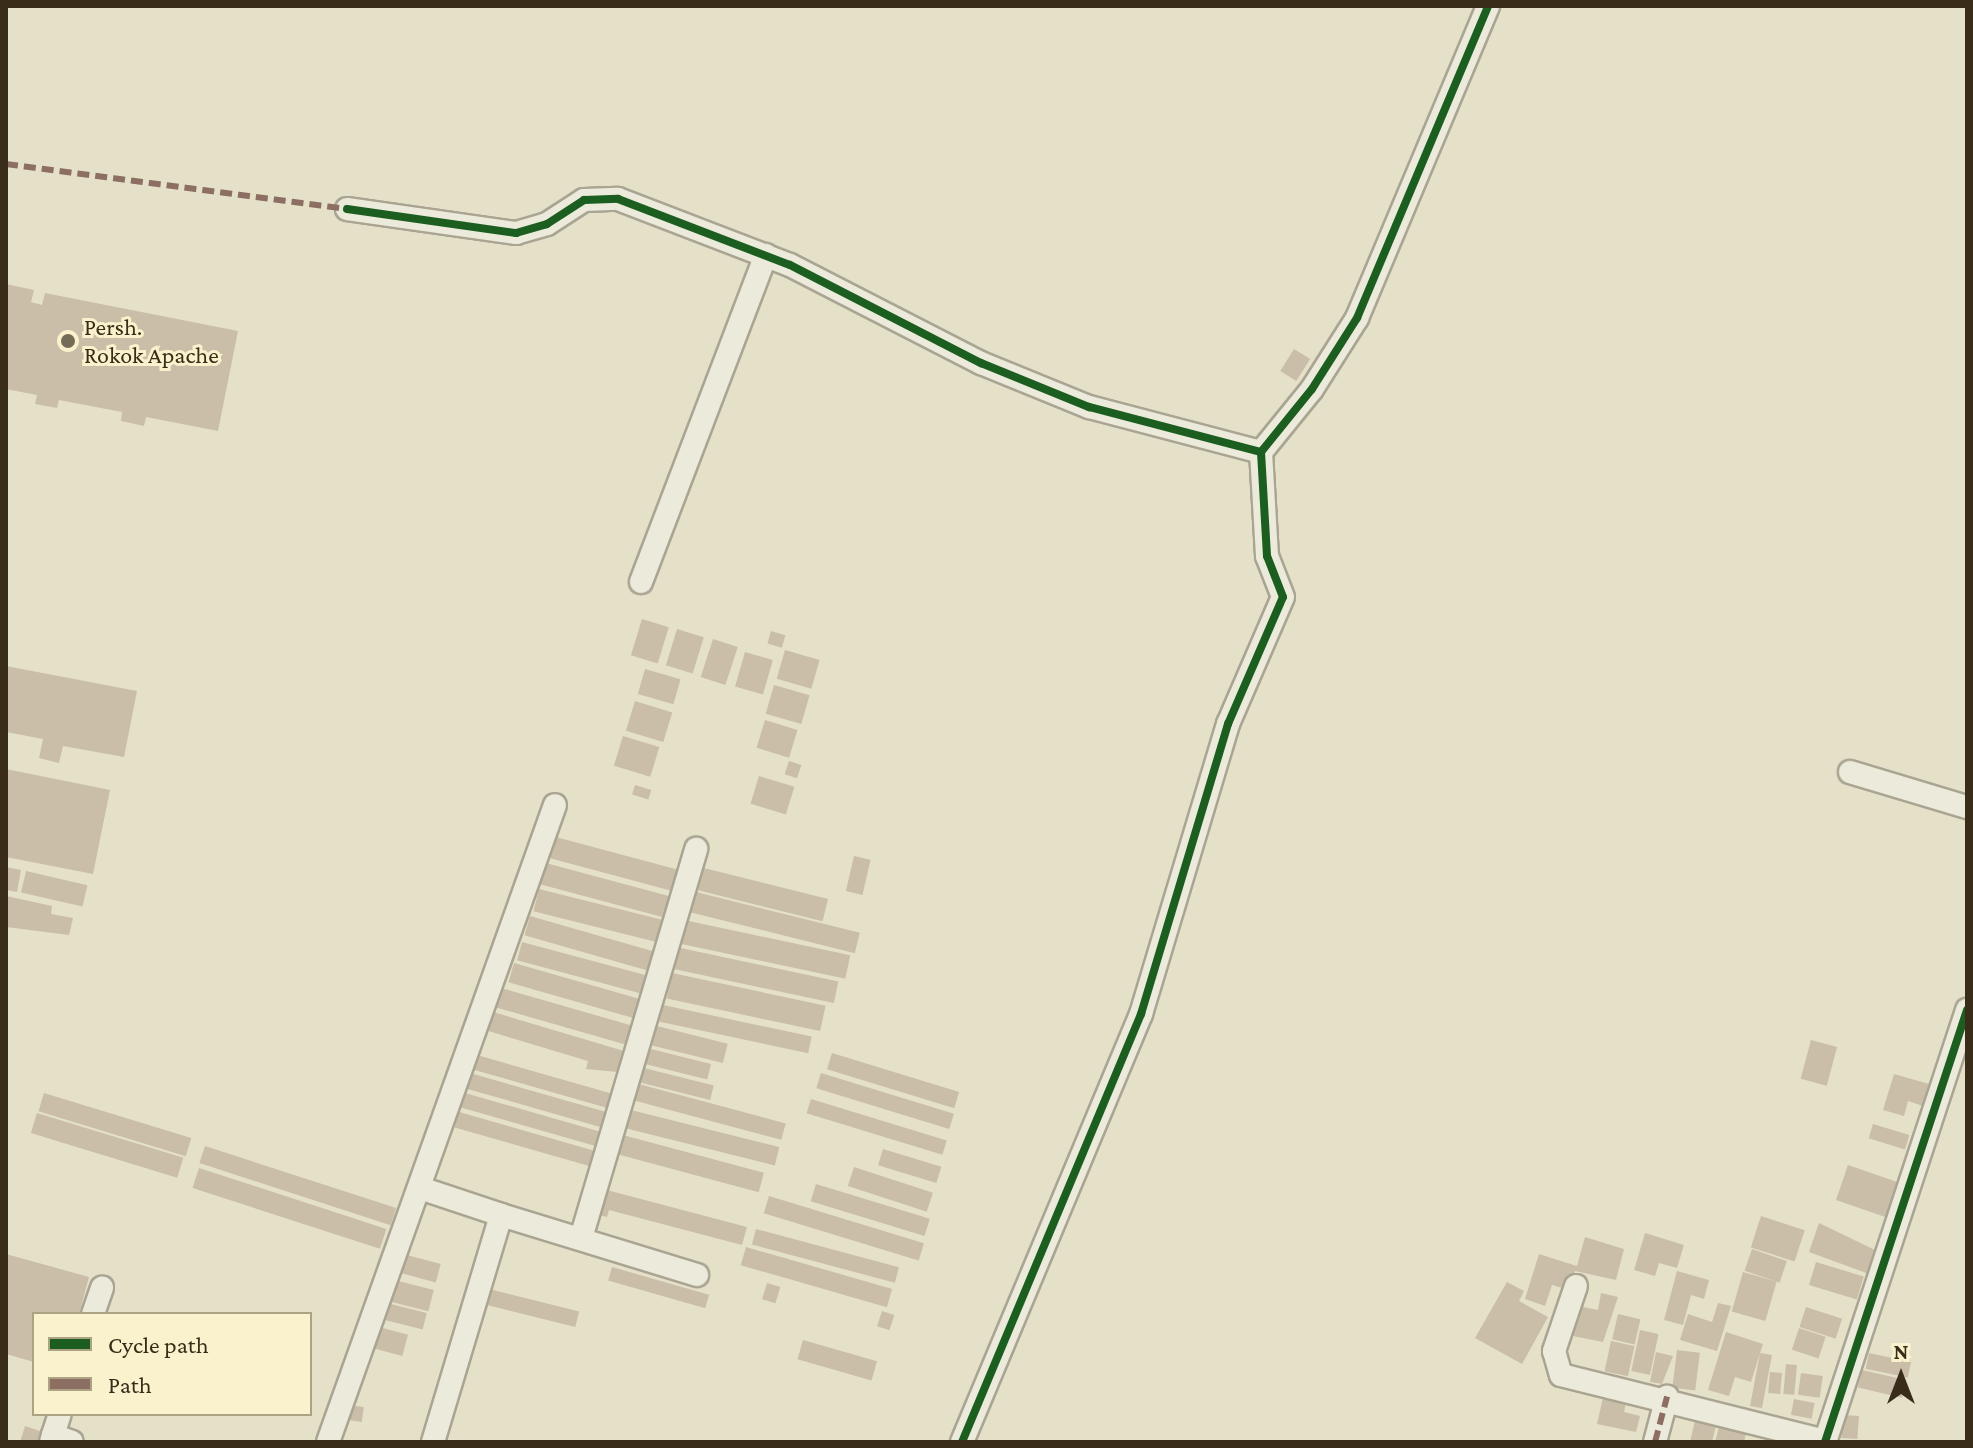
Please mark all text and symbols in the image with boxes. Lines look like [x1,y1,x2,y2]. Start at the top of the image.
place label: Persh. Rokok Apache [84,313,219,369]
marker: Persh. Rokok Apache [59,332,77,350]
legend [32,1312,312,1416]
text: Cycle path [108,1331,209,1358]
north arrow [1861,1336,1941,1416]
text: N [1894,1339,1909,1364]
text: Path [108,1371,152,1398]

